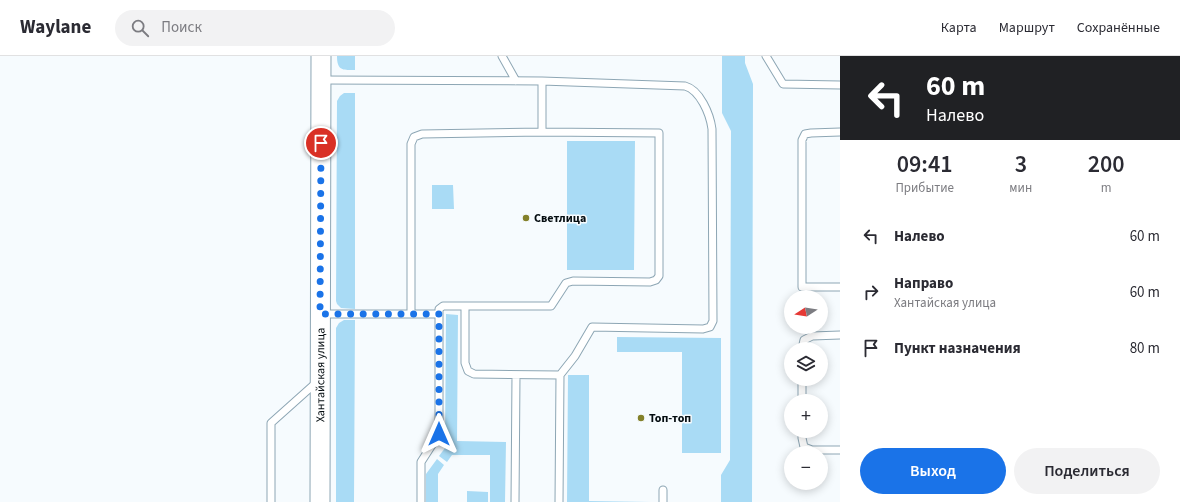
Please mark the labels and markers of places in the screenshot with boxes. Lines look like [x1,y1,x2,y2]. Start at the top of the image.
pin [304,126,338,160]
place label: Светлица [534,210,586,227]
marker: Светлица [521,213,531,223]
place label: Топ-топ [649,410,691,427]
marker: Топ-топ [636,413,646,423]

